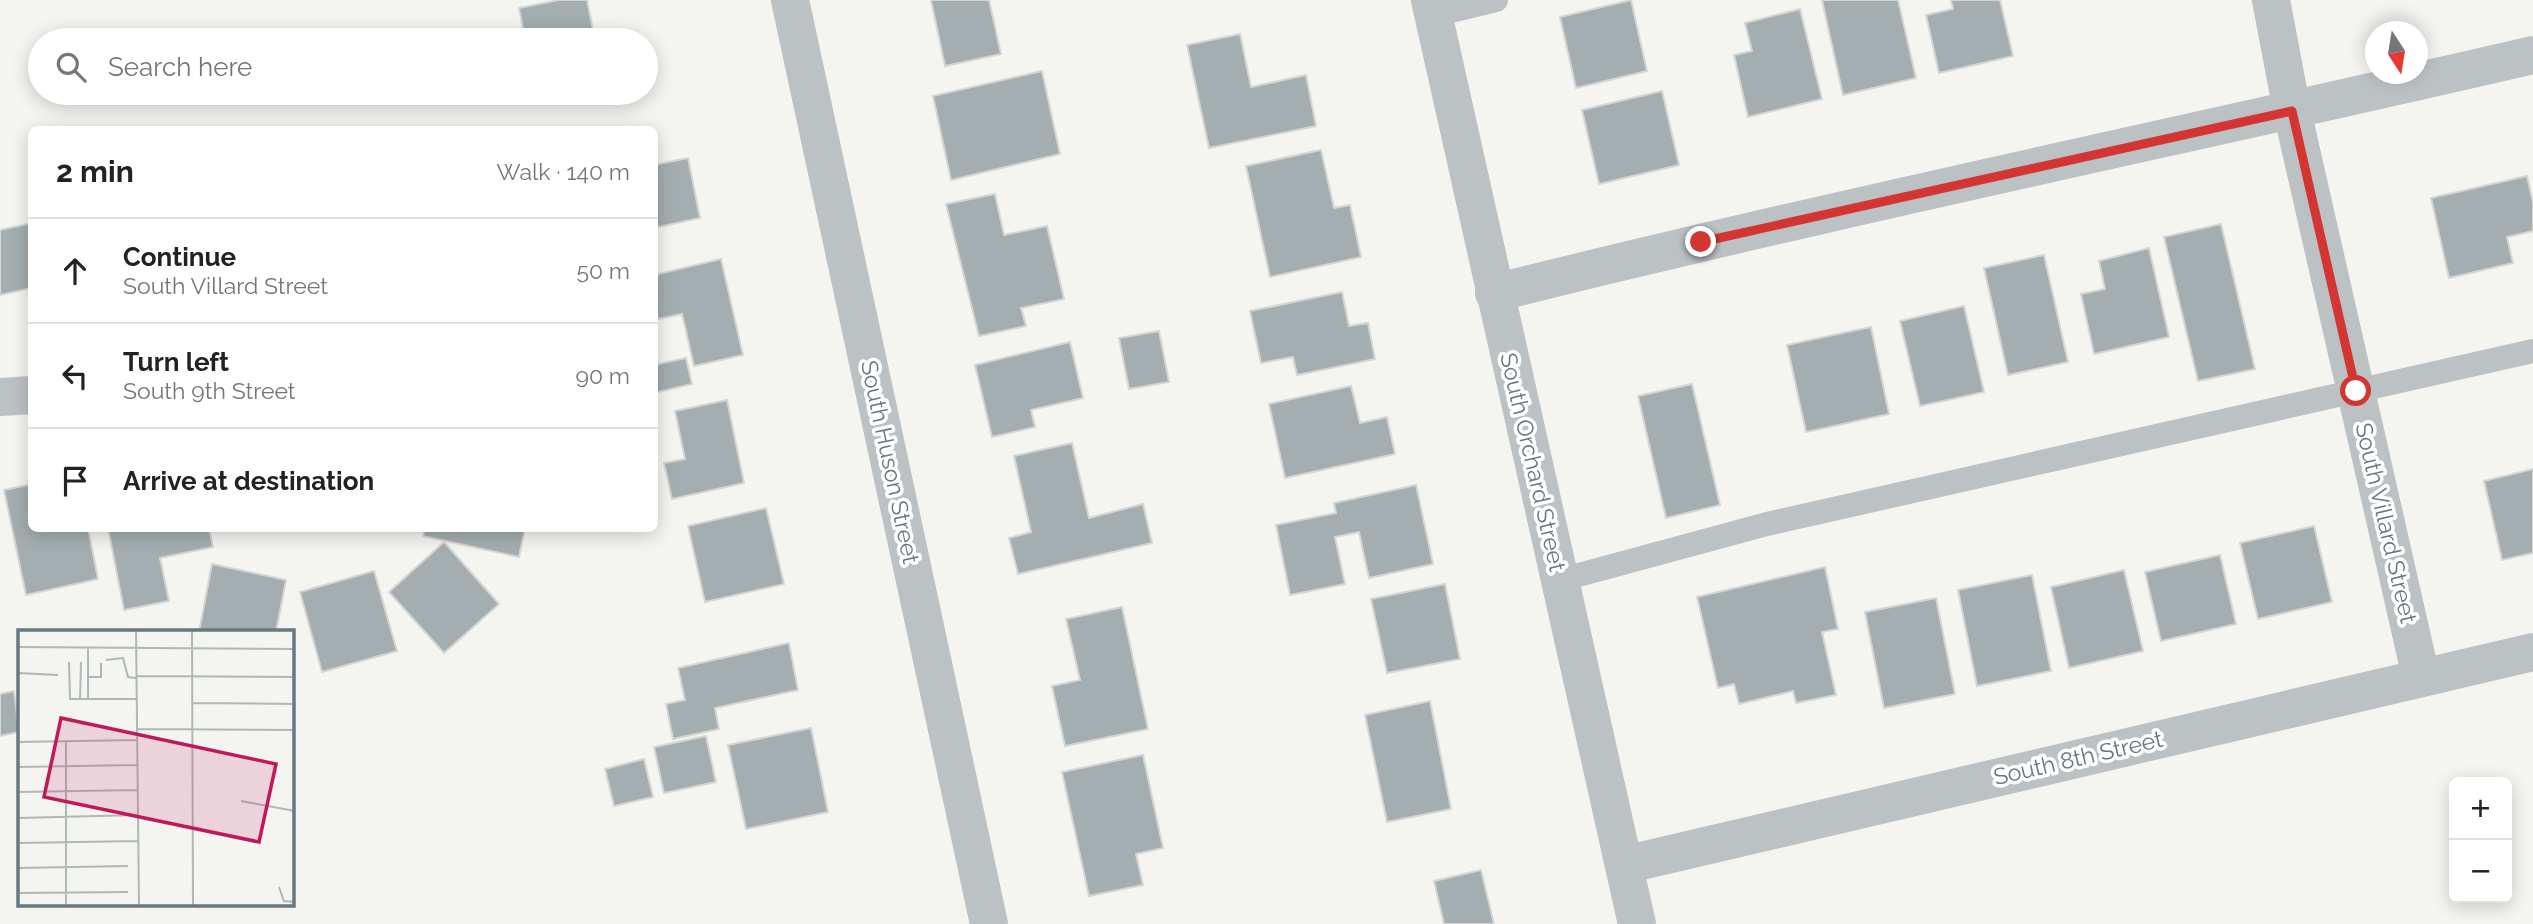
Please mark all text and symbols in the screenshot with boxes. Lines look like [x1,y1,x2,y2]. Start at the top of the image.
north arrow [2365,21,2428,84]
search box [28,28,658,105]
icon: search [52,48,90,86]
text: Search here [108,52,252,82]
text: 2 min [56,154,134,189]
text: Walk · 140 m [497,158,630,185]
route end [1685,226,1716,257]
text: Continue [123,242,236,272]
icon: ahead [56,252,94,290]
text: 50 m [576,257,630,284]
text: South Villard Street [123,272,328,299]
text: Turn left [123,347,229,377]
street label: South Orchard Street [1495,350,1572,574]
icon: left [56,357,94,395]
street label: South Huson Street [856,358,925,566]
text: 90 m [575,362,630,389]
route start [2340,375,2371,406]
text: South 9th Street [123,377,296,404]
street label: South Villard Street [2350,420,2423,626]
icon: arrive [56,462,94,500]
text: Arrive at destination [123,466,374,496]
inset map [18,630,294,906]
street label: South 8th Street [1991,725,2165,790]
map controls [2449,777,2512,903]
button: + [2449,777,2512,840]
button: − [2449,840,2512,903]

